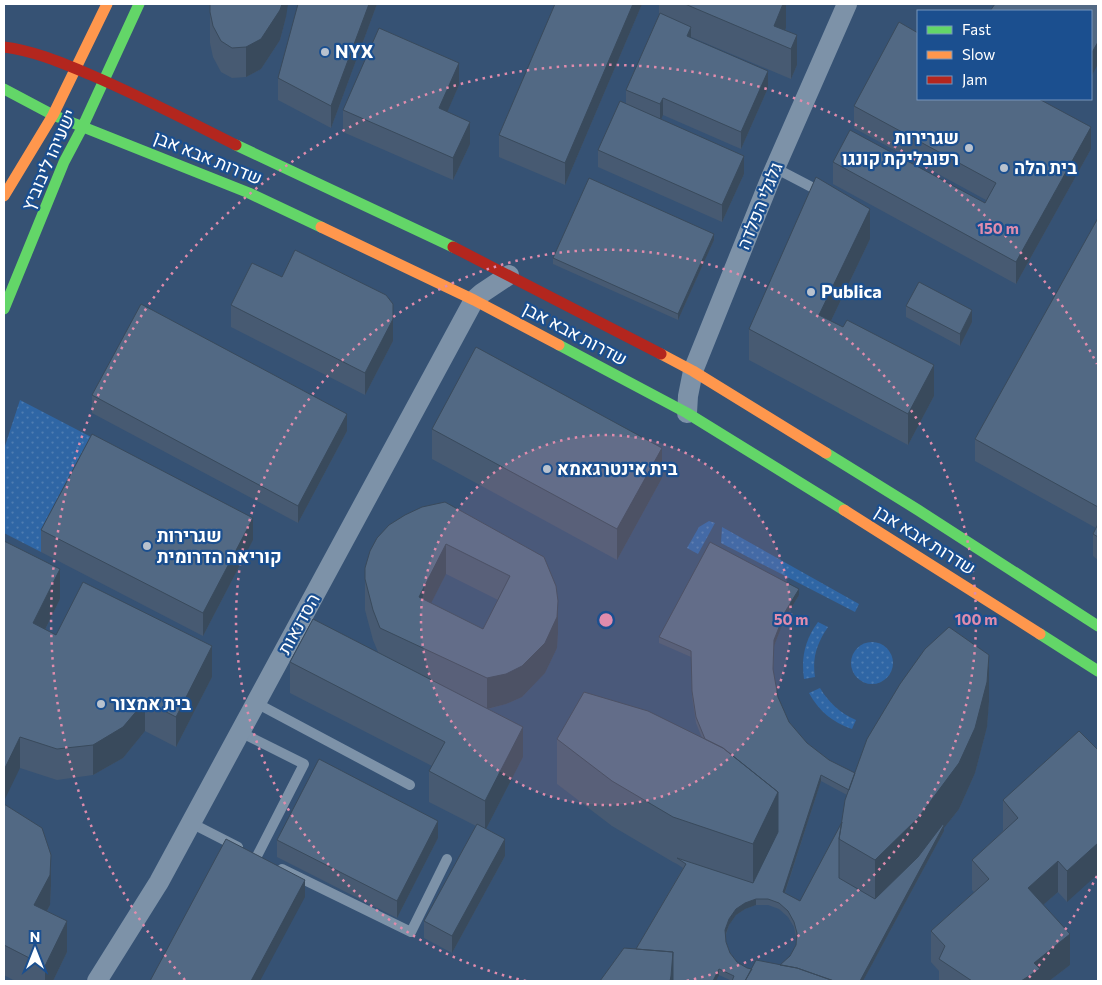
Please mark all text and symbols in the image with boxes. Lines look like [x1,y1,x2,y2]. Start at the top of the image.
legend [917,10,1092,100]
text: Fast [962,20,991,38]
place label: NYX [335,40,374,62]
text: Slow [962,45,995,63]
marker: NYX [319,46,331,58]
text: Jam [962,70,987,88]
street label: ישעיהו ליבוביץ [16,105,80,214]
street label: שדרות אבא אבן [151,125,266,189]
place label: שגרירות רפובליקת קונגו [842,126,959,169]
marker: שגרירות רפובליקת קונגו [963,142,975,154]
place label: בית הלה [1014,156,1077,178]
street label: גלגלי הפלדה [732,159,787,253]
marker: בית הלה [998,162,1010,174]
text: 150 m [977,219,1019,237]
place label: Publica [821,280,882,302]
marker: Publica [805,286,817,298]
street label: שדרות אבא אבן [520,296,631,370]
place label: בית אינטרגאמא [557,457,678,479]
marker: בית אינטרגאמא [541,463,553,475]
street label: שדרות אבא אבן [871,499,980,579]
place label: שגרירות קוריאה הדרומית [157,524,282,567]
marker: שגרירות קוריאה הדרומית [141,540,153,552]
street label: הסדנאות [272,589,324,658]
text: 50 m [774,610,808,628]
text: 100 m [955,610,997,628]
centre of rings [597,611,615,629]
place label: בית אמצור [111,692,191,714]
marker: בית אמצור [95,698,107,710]
north arrow [10,925,60,975]
text: N [30,928,40,945]

